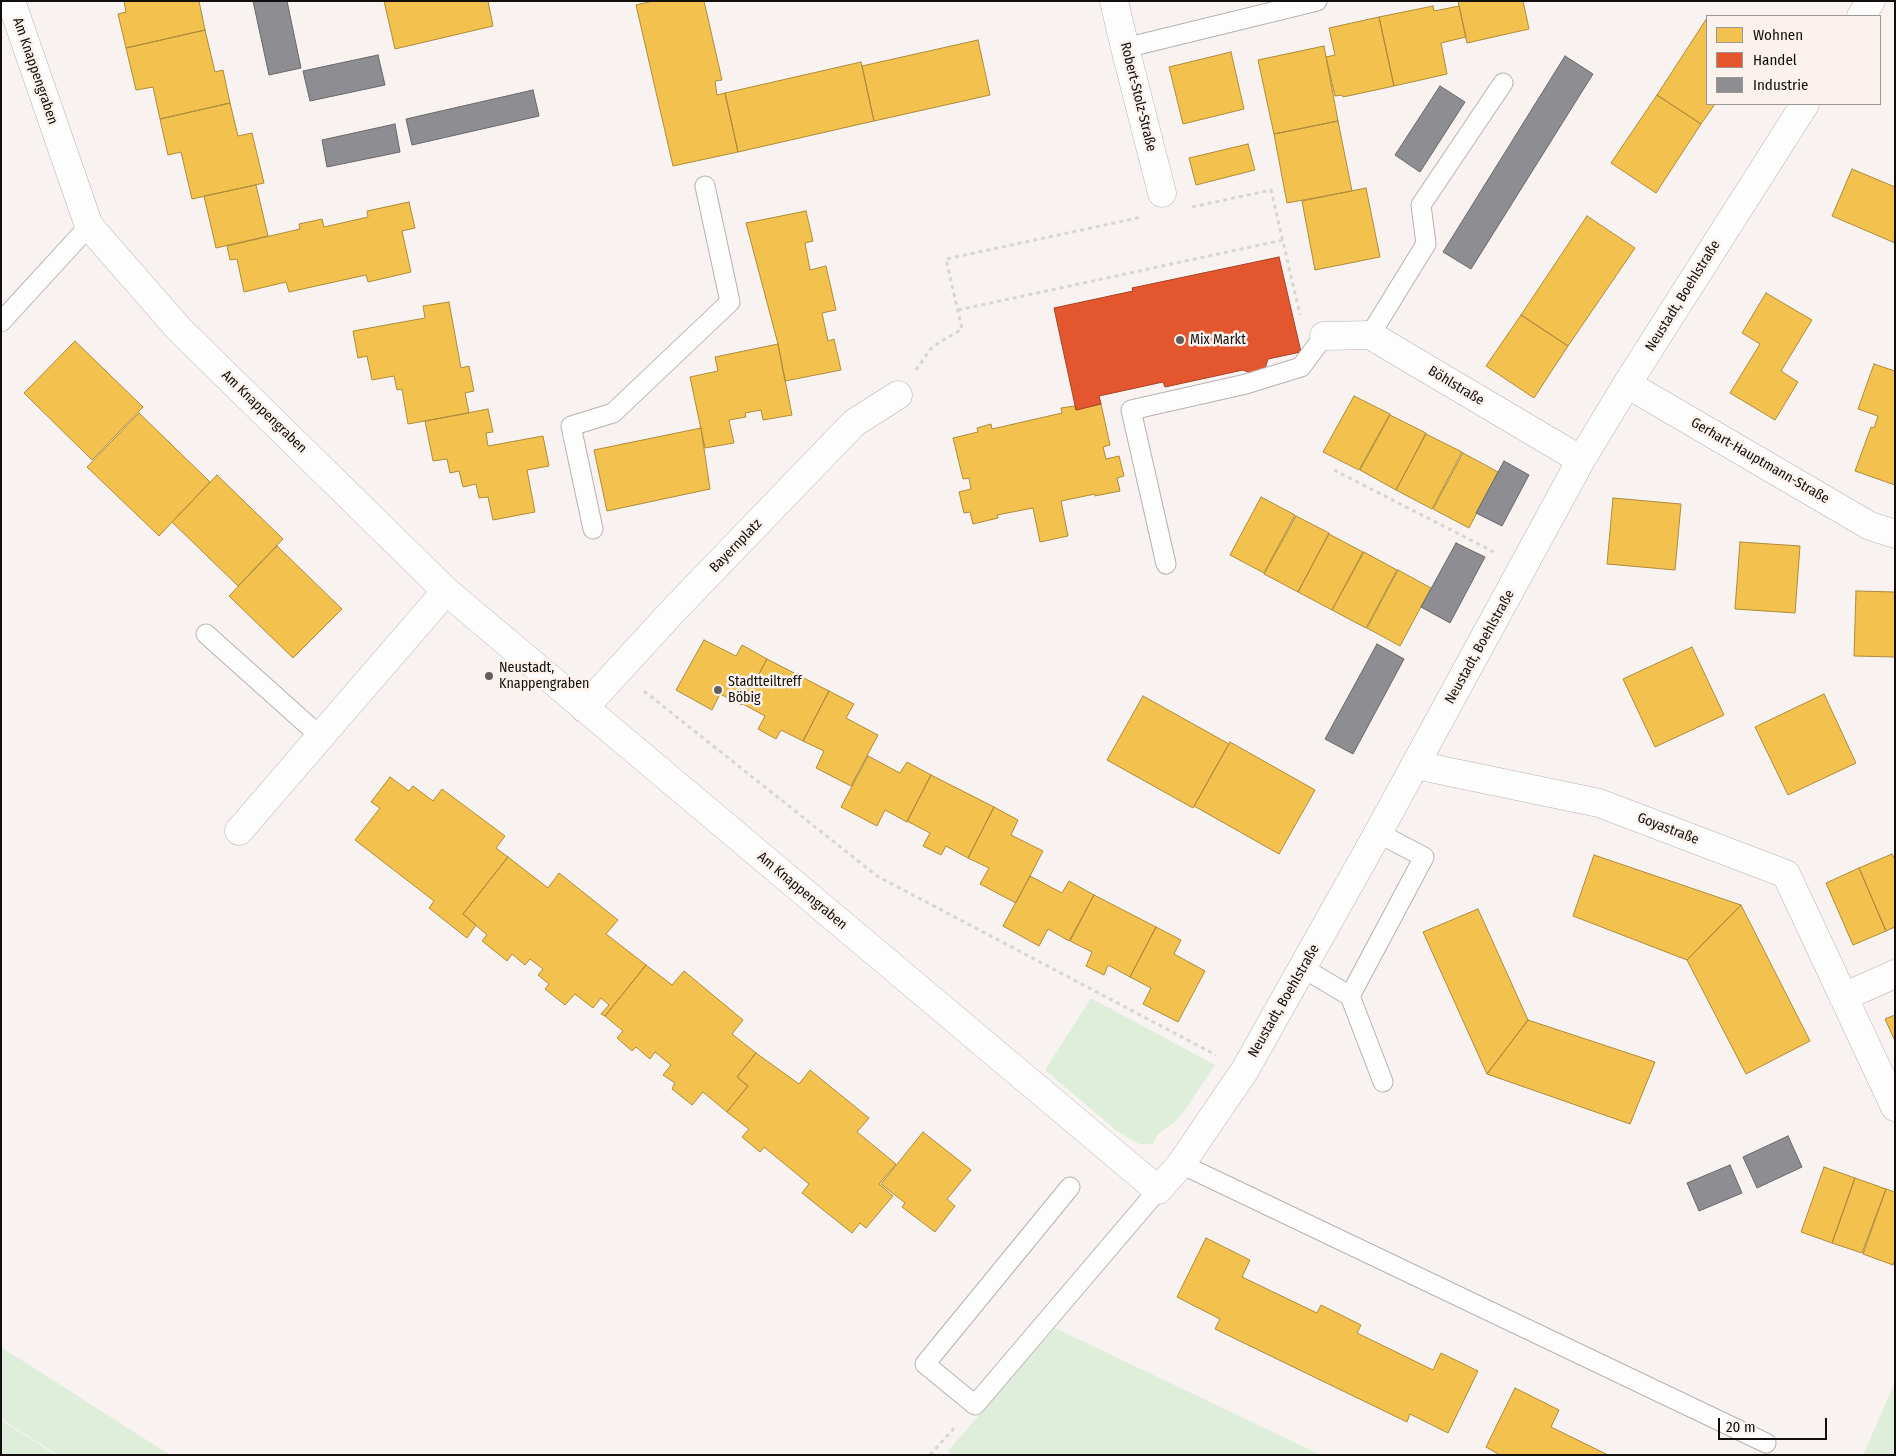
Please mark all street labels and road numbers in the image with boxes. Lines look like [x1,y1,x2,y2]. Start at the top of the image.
street label: Am Knappengraben [9,15,61,127]
street label: Robert-Stolz-Straße [1116,41,1160,153]
street label: Neustadt, Boehlstraße [1642,237,1724,355]
street label: Böhlstraße [1425,363,1487,409]
street label: Am Knappengraben [218,367,310,457]
street label: Gerhart-Hauptmann-Straße [1688,414,1832,508]
street label: Bayernplatz [706,516,766,576]
street label: Neustadt, Boehlstraße [1442,587,1518,707]
street label: Goyastraße [1635,810,1701,848]
street label: Am Knappengraben [754,849,850,933]
street label: Neustadt, Boehlstraße [1245,942,1323,1060]

